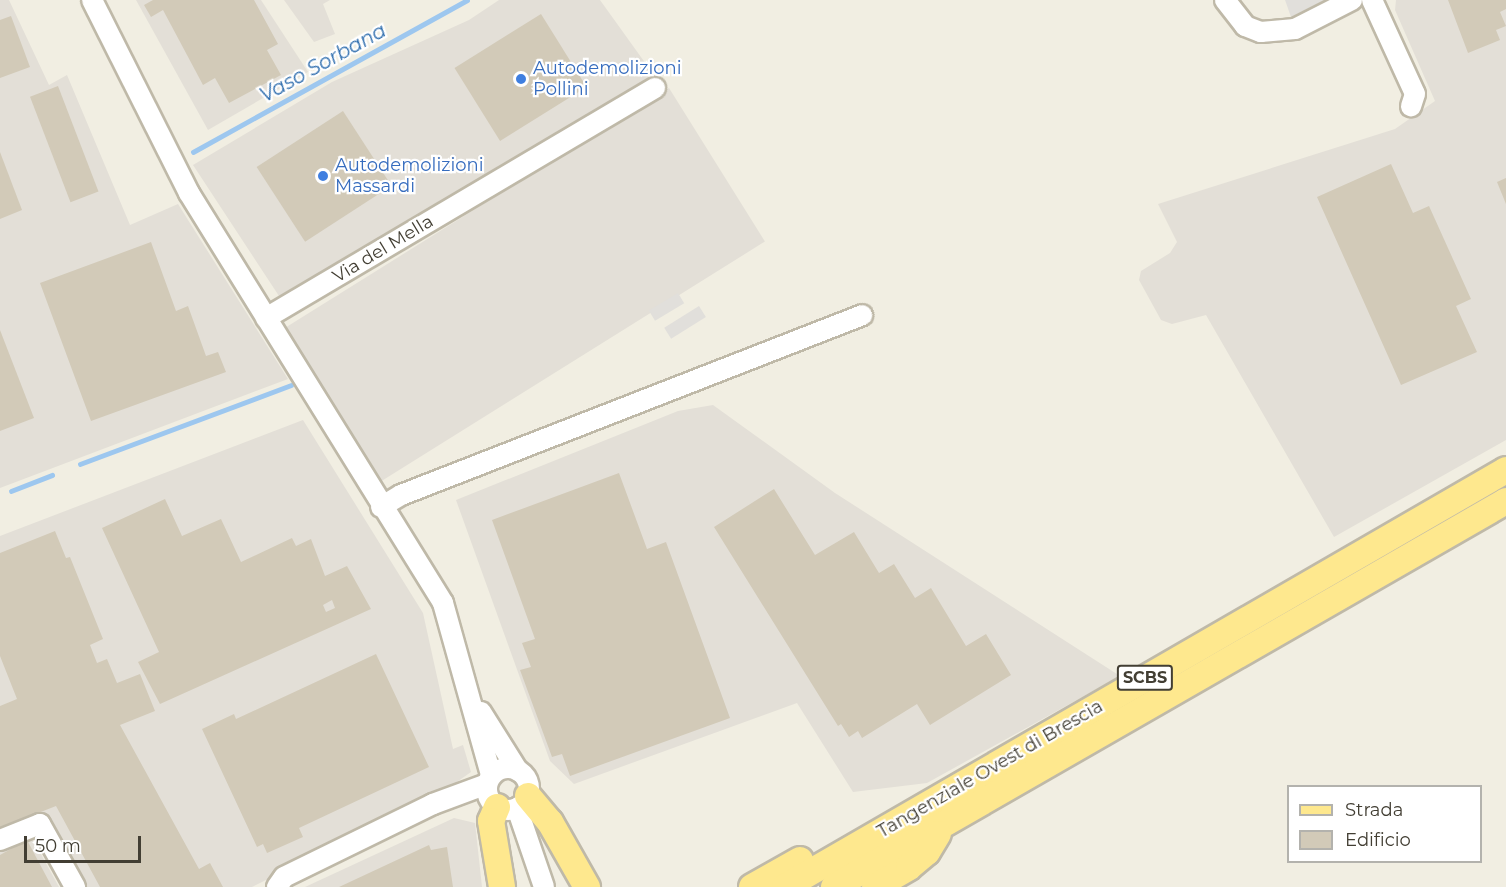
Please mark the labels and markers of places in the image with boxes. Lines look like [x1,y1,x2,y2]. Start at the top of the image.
place label: Autodemolizioni Pollini [533,58,682,100]
marker: Autodemolizioni Pollini [514,72,528,86]
place label: Autodemolizioni Massardi [335,155,484,198]
marker: Autodemolizioni Massardi [316,169,330,183]

